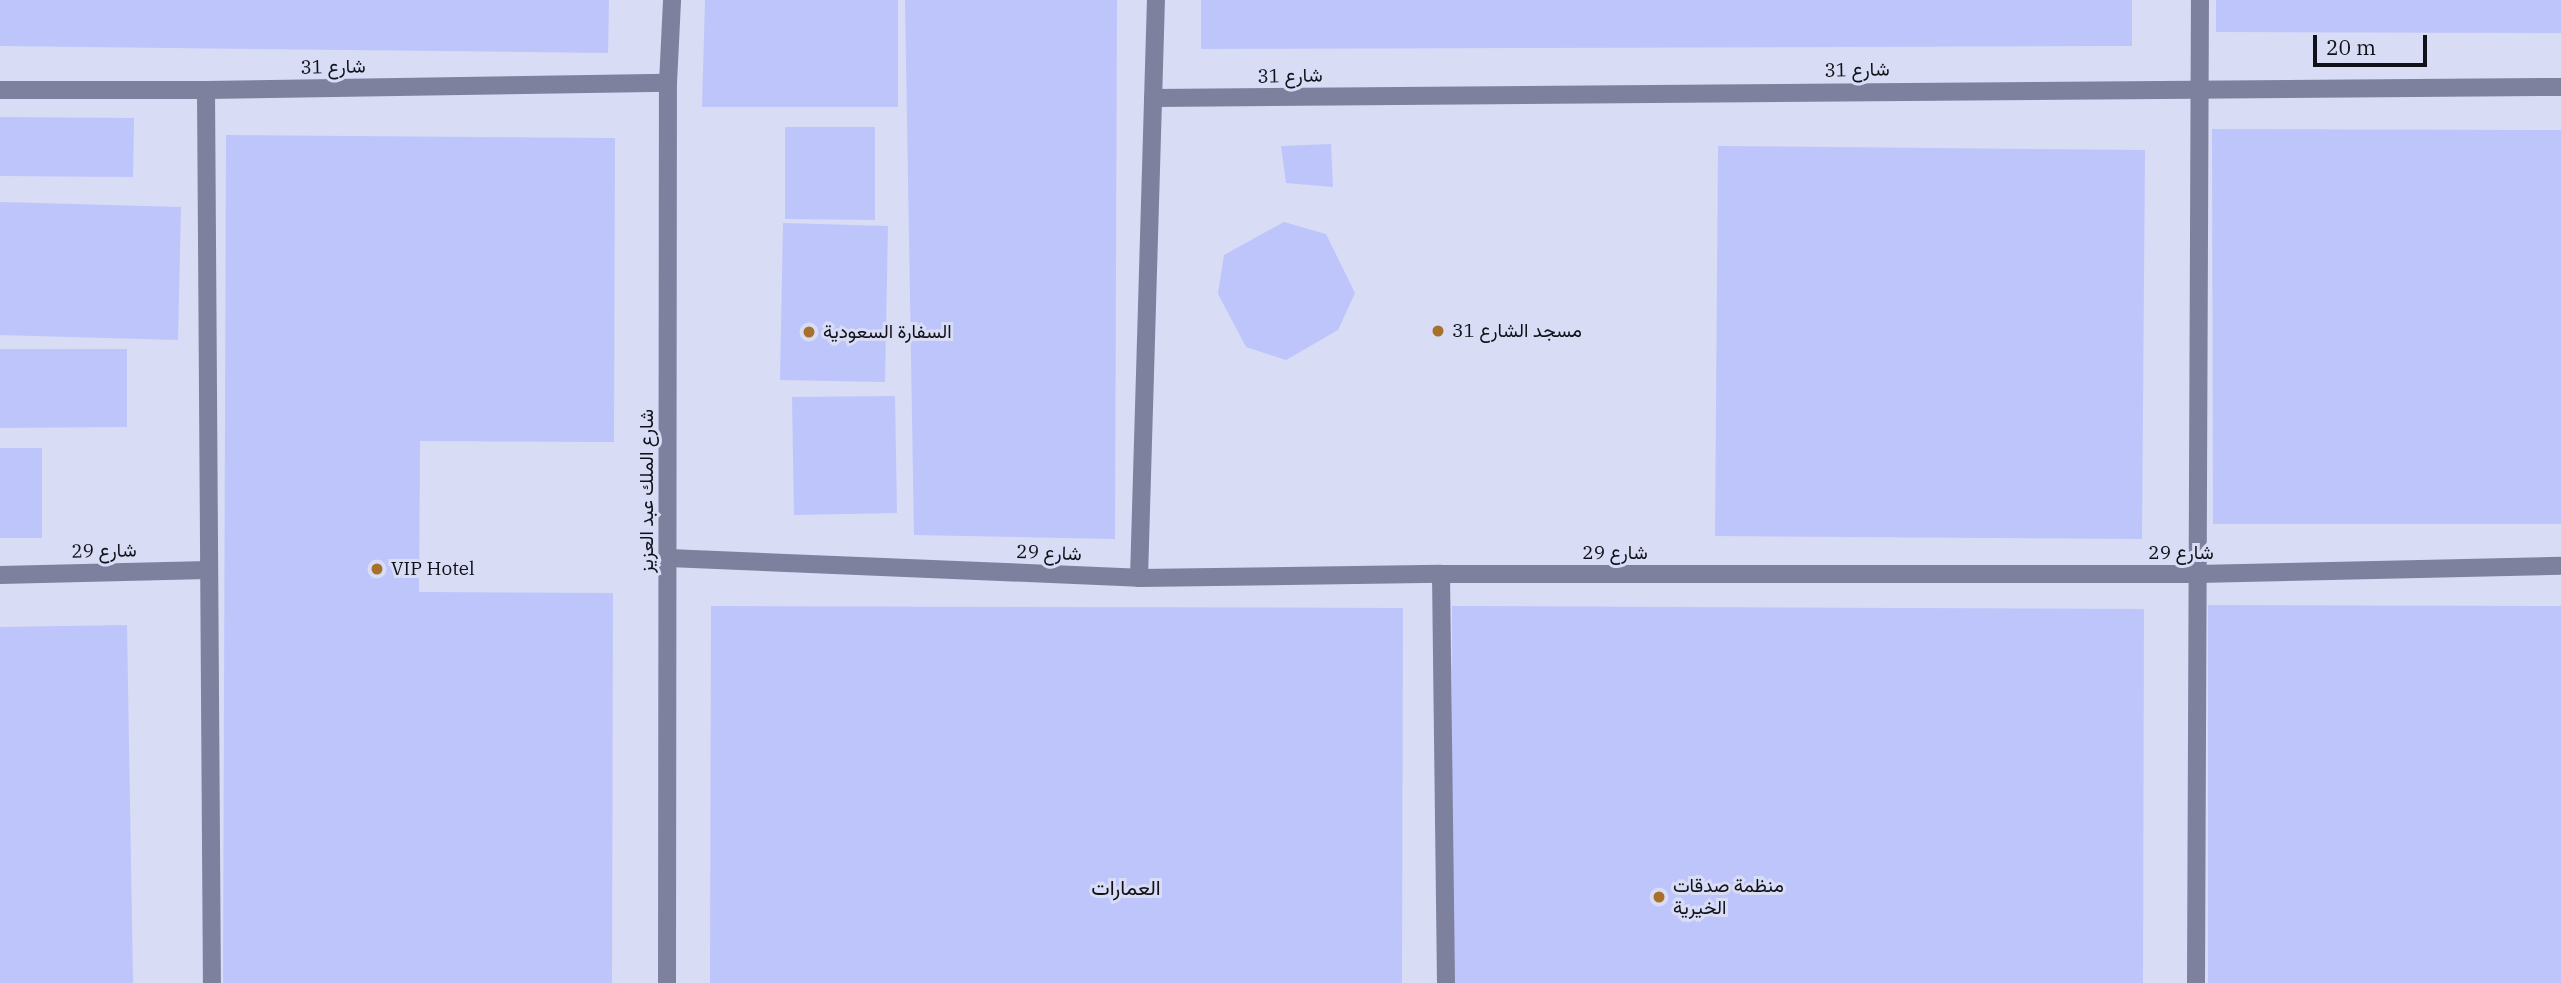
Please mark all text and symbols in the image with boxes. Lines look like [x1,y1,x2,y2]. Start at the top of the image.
scale bar [2316,21,2430,65]
text: 20 m [2326,33,2376,61]
street label: شارع 31 [300,55,366,79]
street label: شارع 31 [1824,58,1890,82]
street label: شارع 31 [1257,64,1323,88]
place label: مسجد الشارع 31 [1452,320,1582,342]
place label: السفارة السعودية [823,321,952,343]
marker: مسجد الشارع 31 [1430,323,1446,339]
marker: السفارة السعودية [801,324,817,340]
street label: شارع الملك عبد العزيز [636,409,658,573]
street label: شارع 29 [71,539,137,563]
street label: شارع 29 [1016,540,1082,566]
street label: شارع 29 [1582,542,1648,564]
street label: شارع 29 [2148,542,2214,564]
place label: VIP Hotel [391,558,475,580]
marker: VIP Hotel [369,561,385,577]
district label: العمارات [1091,874,1161,900]
place label: منظمة صدقات الخيرية [1673,875,1784,919]
marker: منظمة صدقات الخيرية [1651,889,1667,905]

